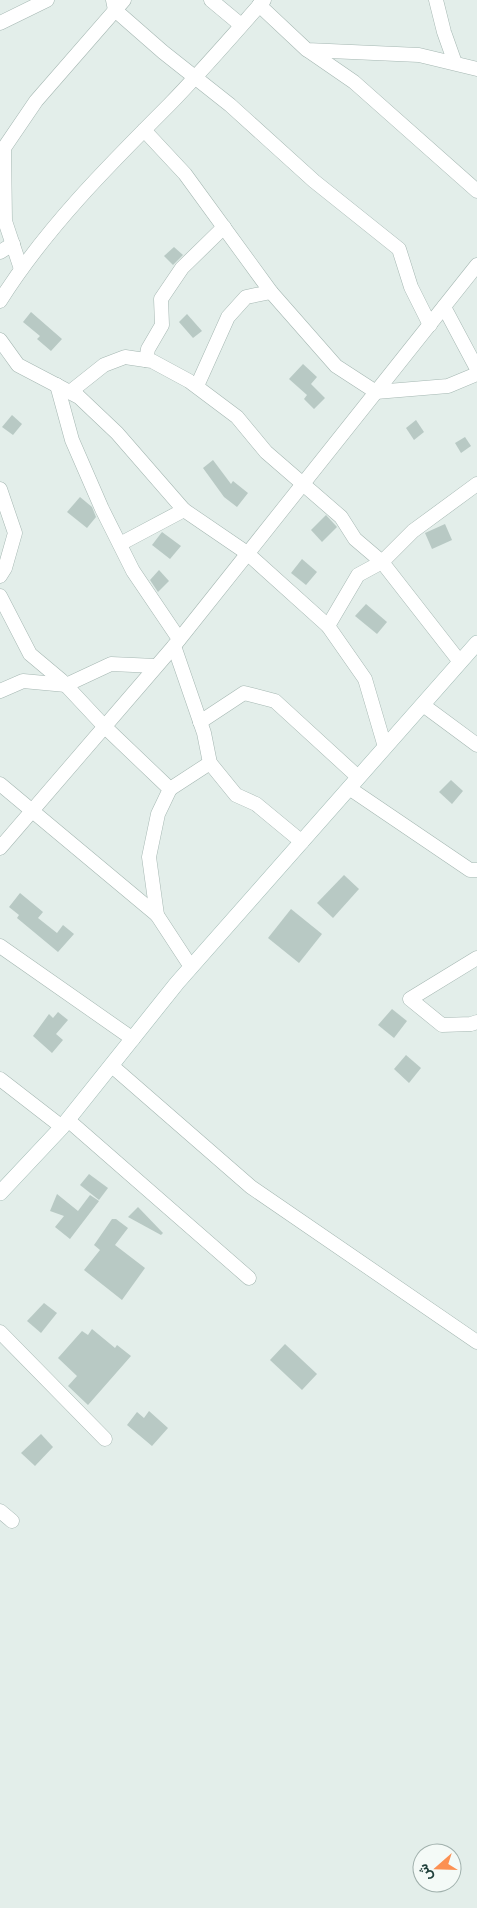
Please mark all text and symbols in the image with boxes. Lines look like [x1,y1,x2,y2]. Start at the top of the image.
north arrow [412,1843,462,1893]
text: ش [414,1861,436,1883]

